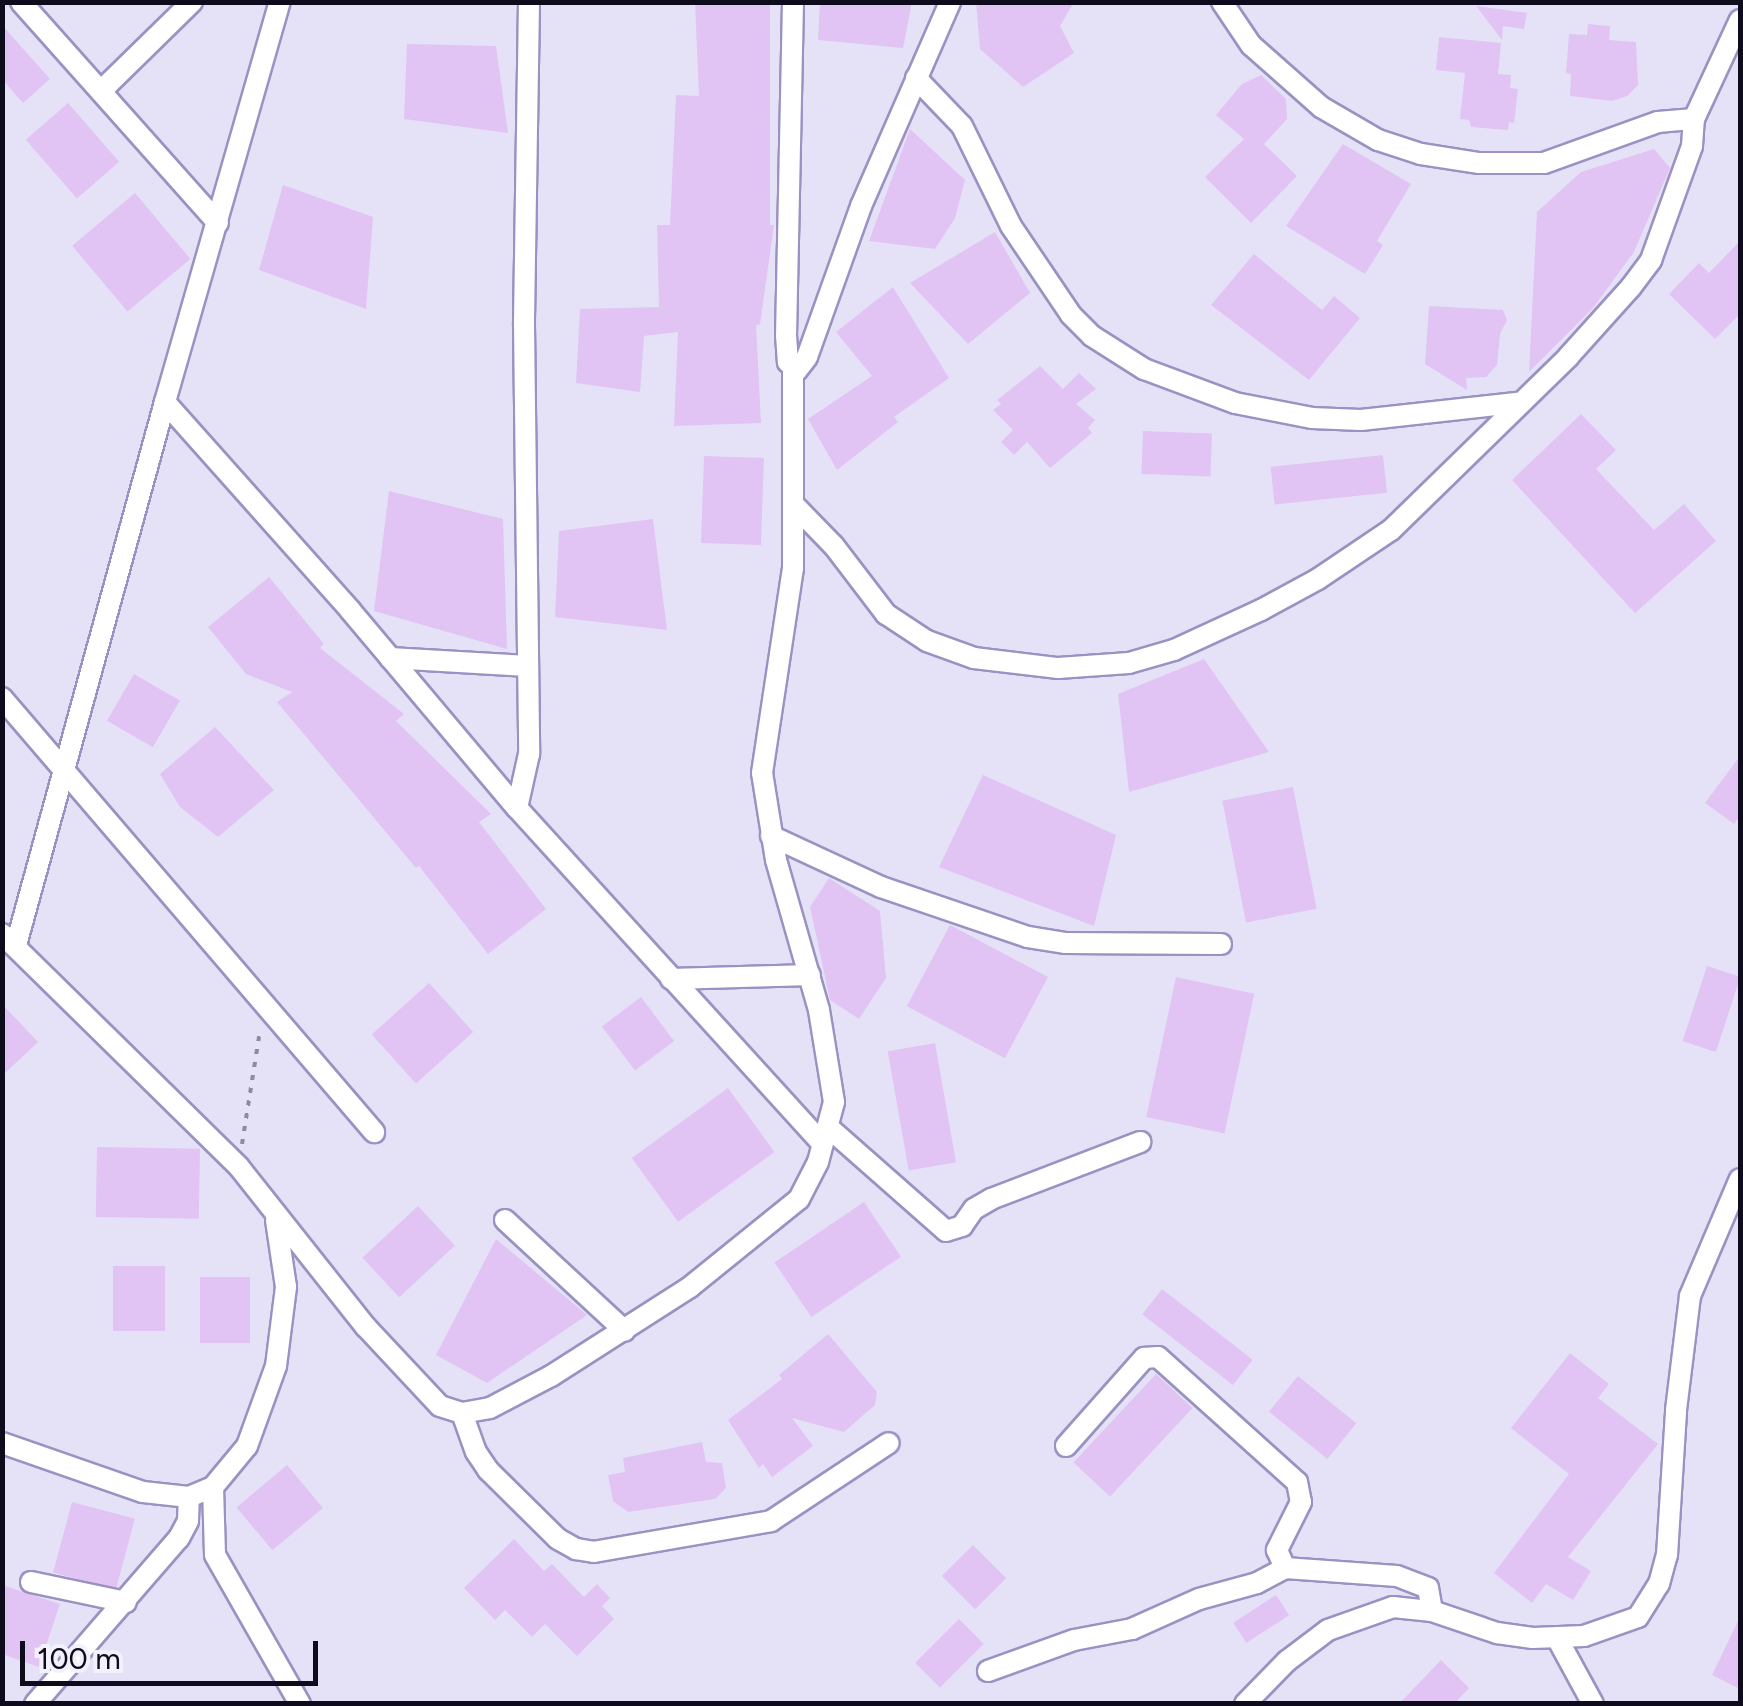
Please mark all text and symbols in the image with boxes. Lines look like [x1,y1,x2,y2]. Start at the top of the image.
scale bar [25,1621,322,1683]
text: 100 m [37,1640,121,1677]

